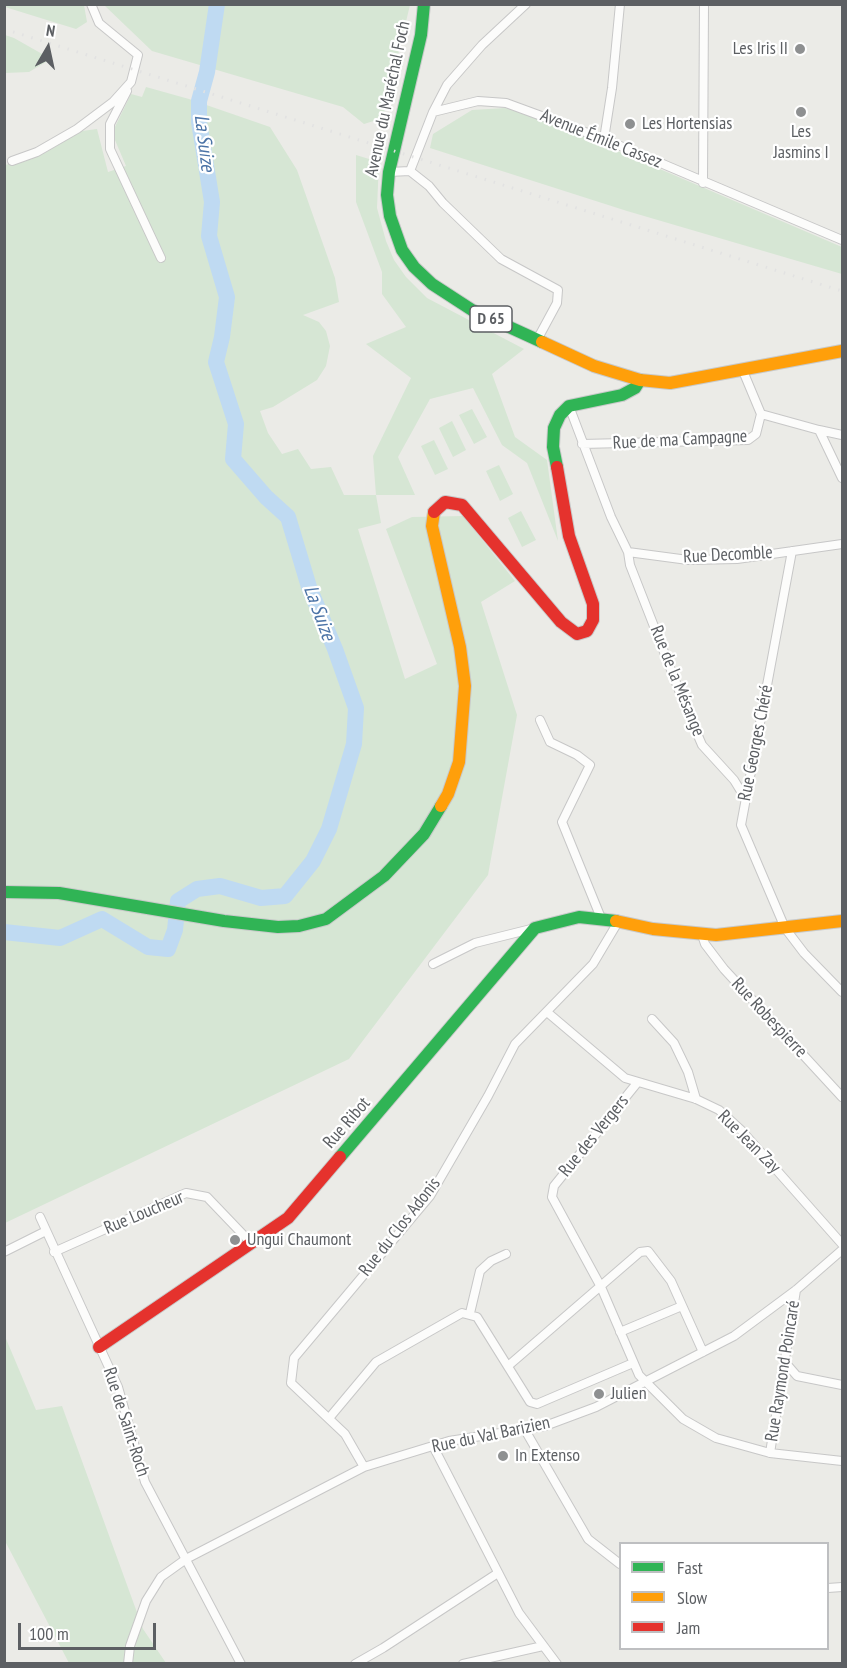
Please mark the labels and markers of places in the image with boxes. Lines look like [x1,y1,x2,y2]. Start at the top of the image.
place label: Les Iris II [733,38,788,60]
marker: Les Iris II [793,42,807,56]
marker: Les Jasmins I [794,105,808,119]
place label: Les Hortensias [642,113,732,135]
marker: Les Hortensias [623,117,637,131]
place label: Les Jasmins I [773,121,829,164]
place label: Ungui Chaumont [247,1229,351,1251]
marker: Ungui Chaumont [228,1233,242,1247]
place label: Julien [611,1383,647,1405]
marker: Julien [592,1387,606,1401]
place label: In Extenso [515,1445,580,1467]
marker: In Extenso [496,1449,510,1463]

